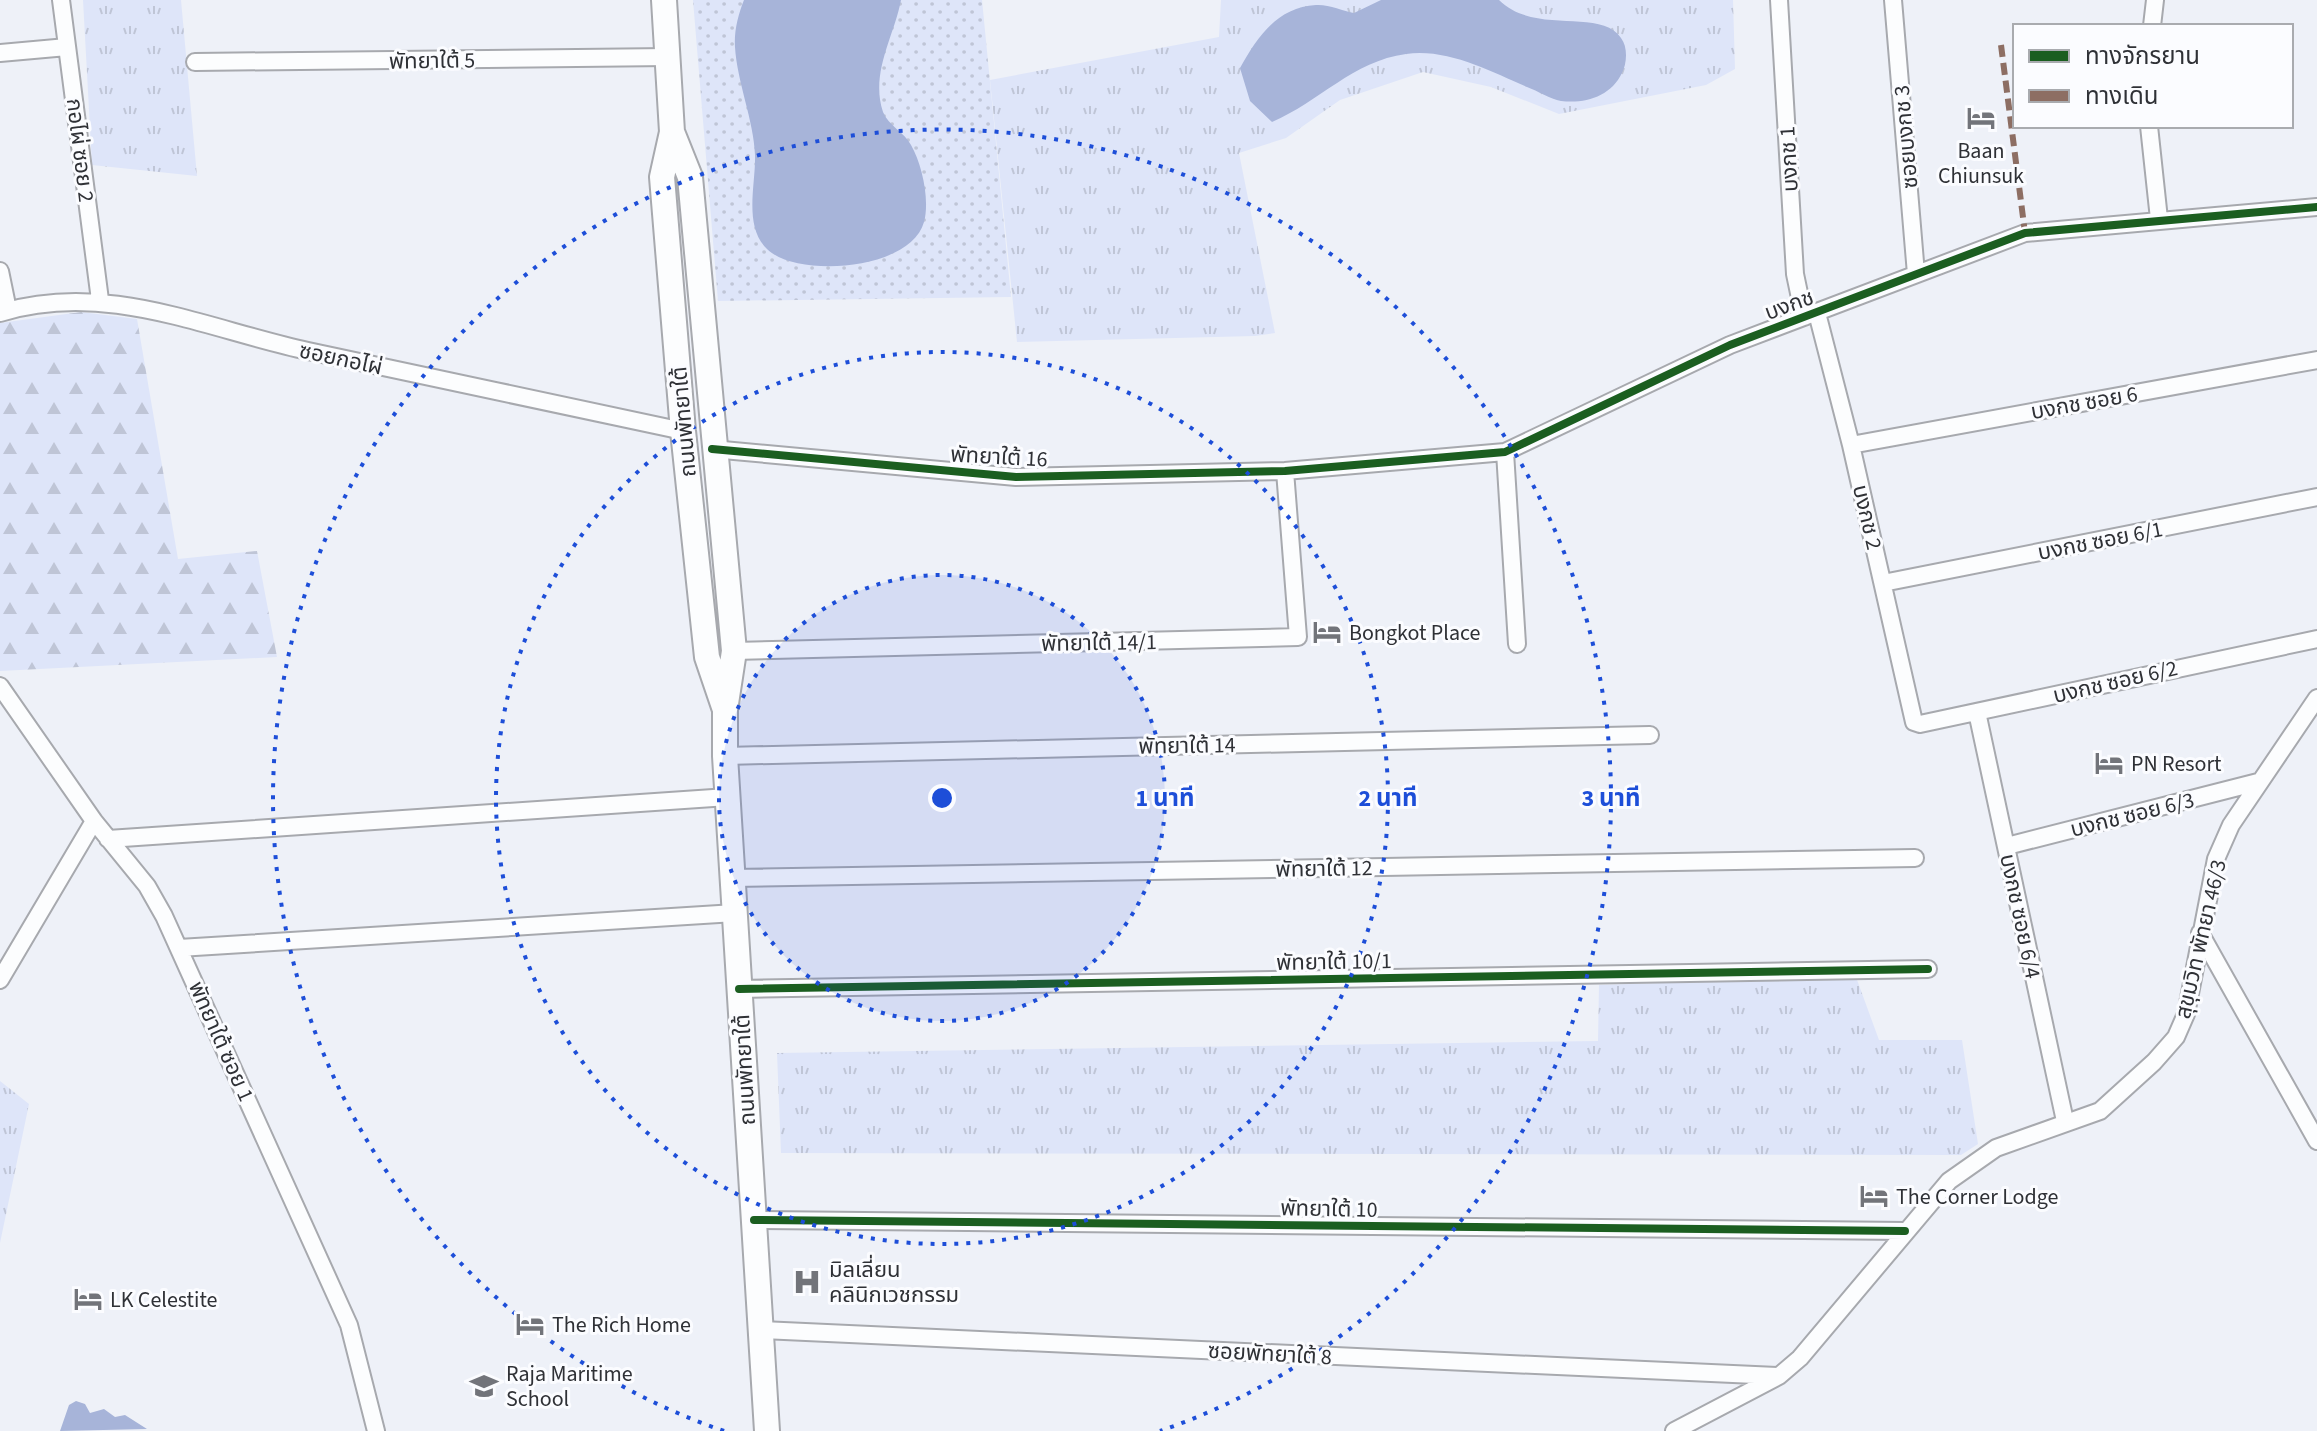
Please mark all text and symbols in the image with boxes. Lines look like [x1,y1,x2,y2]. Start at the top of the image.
legend [2013,24,2293,128]
text: ทางจักรยาน [2085,39,2200,74]
street label: พัทยาใต้ 5 [389,44,475,78]
text: ทางเดิน [2085,79,2159,114]
street label: ซอยบงกช 3 [1886,84,1926,190]
street label: กอไผ่ ซอย 2 [58,96,102,204]
hotel icon: Baan Chiunsuk [1966,103,1996,133]
street label: บงกช 1 [1771,125,1807,193]
place label: Baan Chiunsuk [1938,135,2024,192]
street label: บงกช [1760,281,1818,329]
street label: ซอยกอไผ่ [296,335,386,383]
street label: ถนนพัทยาใต้ [663,365,705,479]
street label: บงกช ซอย 6 [2028,378,2140,428]
street label: พัทยาใต้ 16 [950,438,1048,476]
street label: บงกช 2 [1844,482,1890,553]
street label: บงกช ซอย 6/1 [2035,513,2165,569]
hotel icon: Bongkot Place [1312,617,1342,647]
place label: Bongkot Place [1349,617,1481,649]
street label: พัทยาใต้ 14/1 [1041,626,1157,660]
street label: บงกช ซอย 6/2 [2050,652,2181,712]
street label: พัทยาใต้ 14 [1138,729,1236,763]
hotel icon: PN Resort [2094,748,2124,778]
place label: PN Resort [2131,748,2222,780]
text: 1 นาที [1136,781,1194,816]
text: 2 นาที [1359,781,1417,816]
text: 3 นาที [1582,781,1640,816]
centre of rings [928,784,956,812]
street label: บงกช ซอย 6/3 [2067,784,2198,846]
street label: บงกช ซอย 6/4 [1991,851,2049,982]
street label: พัทยาใต้ 12 [1275,852,1373,886]
street label: สุขุมวิท พัทยา 46/3 [2167,857,2235,1022]
street label: พัทยาใต้ 10/1 [1276,945,1392,979]
street label: พัทยาใต้ ซอย 1 [180,976,262,1107]
street label: ถนนพัทยาใต้ [726,1014,764,1126]
hotel icon: The Corner Lodge [1859,1181,1889,1211]
place label: The Corner Lodge [1896,1181,2059,1213]
street label: พัทยาใต้ 10 [1280,1192,1378,1226]
place label: มิลเลี่ยน คลินิกเวชกรรม [829,1254,959,1311]
hospital icon: มิลเลี่ยน คลินิกเวชกรรม [792,1267,822,1297]
hotel icon: LK Celestite [73,1284,103,1314]
place label: LK Celestite [110,1284,218,1316]
hotel icon: The Rich Home [515,1309,545,1339]
place label: The Rich Home [552,1309,691,1341]
street label: ซอยพัทยาใต้ 8 [1207,1335,1333,1373]
place label: Raja Maritime School [506,1358,633,1415]
school or university icon: Raja Maritime School [469,1371,499,1401]

